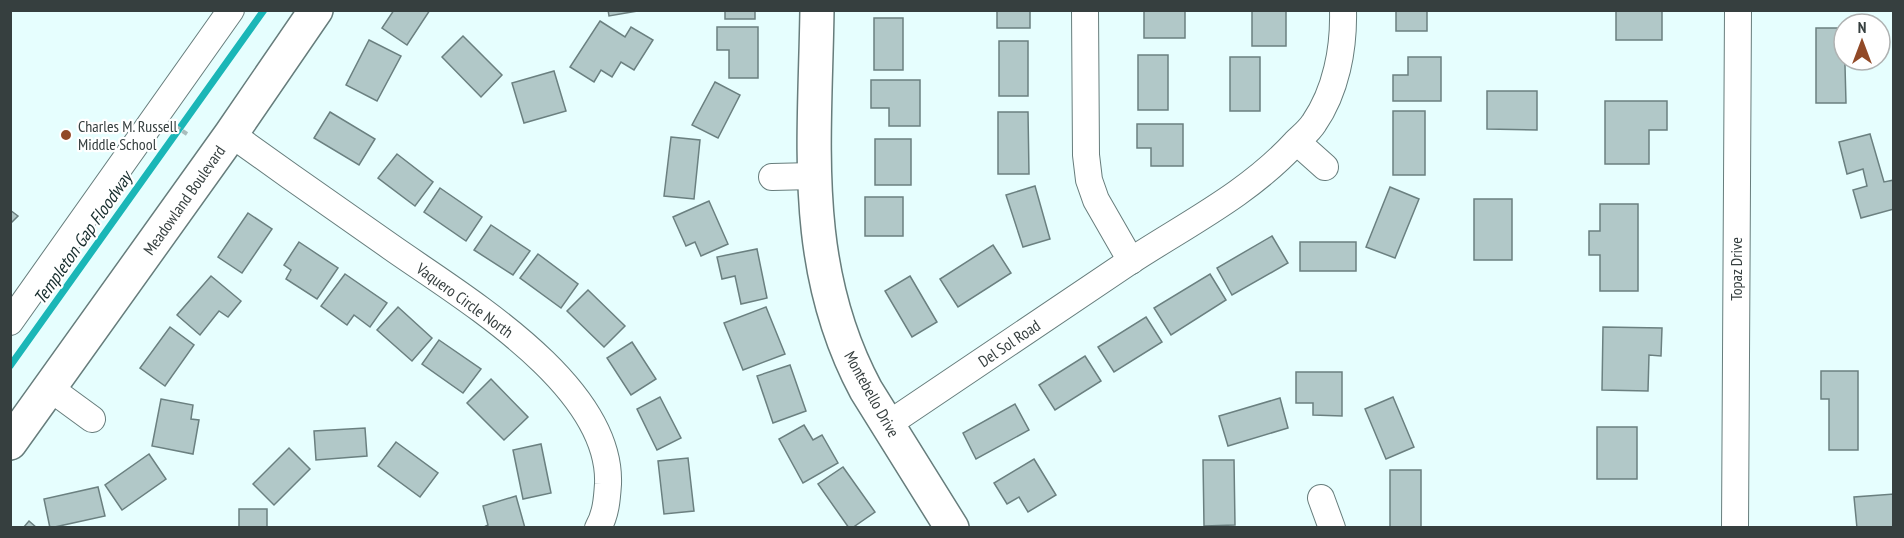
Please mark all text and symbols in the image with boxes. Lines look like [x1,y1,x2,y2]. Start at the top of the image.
north arrow [1832,12,1892,72]
text: N [1858,17,1866,37]
place label: Charles M. Russell Middle School [78,116,177,154]
marker: Charles M. Russell Middle School [59,128,73,142]
street label: Meadowland Boulevard [139,141,229,259]
water label: Templeton Gap Floodway [28,165,138,308]
street label: Topaz Drive [1726,237,1746,301]
street label: Vaquero Circle North [412,258,517,342]
street label: Del Sol Road [974,315,1044,371]
street label: Montebello Drive [840,347,904,441]

